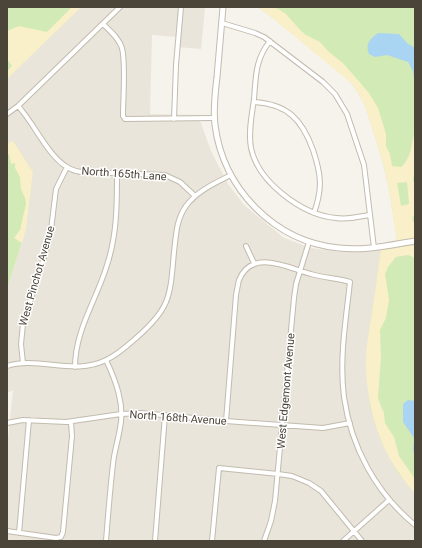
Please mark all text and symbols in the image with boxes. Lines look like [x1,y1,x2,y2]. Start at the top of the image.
street label: North 165th Lane [81,165,167,183]
street label: West Pinchot Avenue [16,224,58,328]
street label: West Edgemont Avenue [274,332,298,449]
street label: North 168th Avenue [129,408,227,428]

